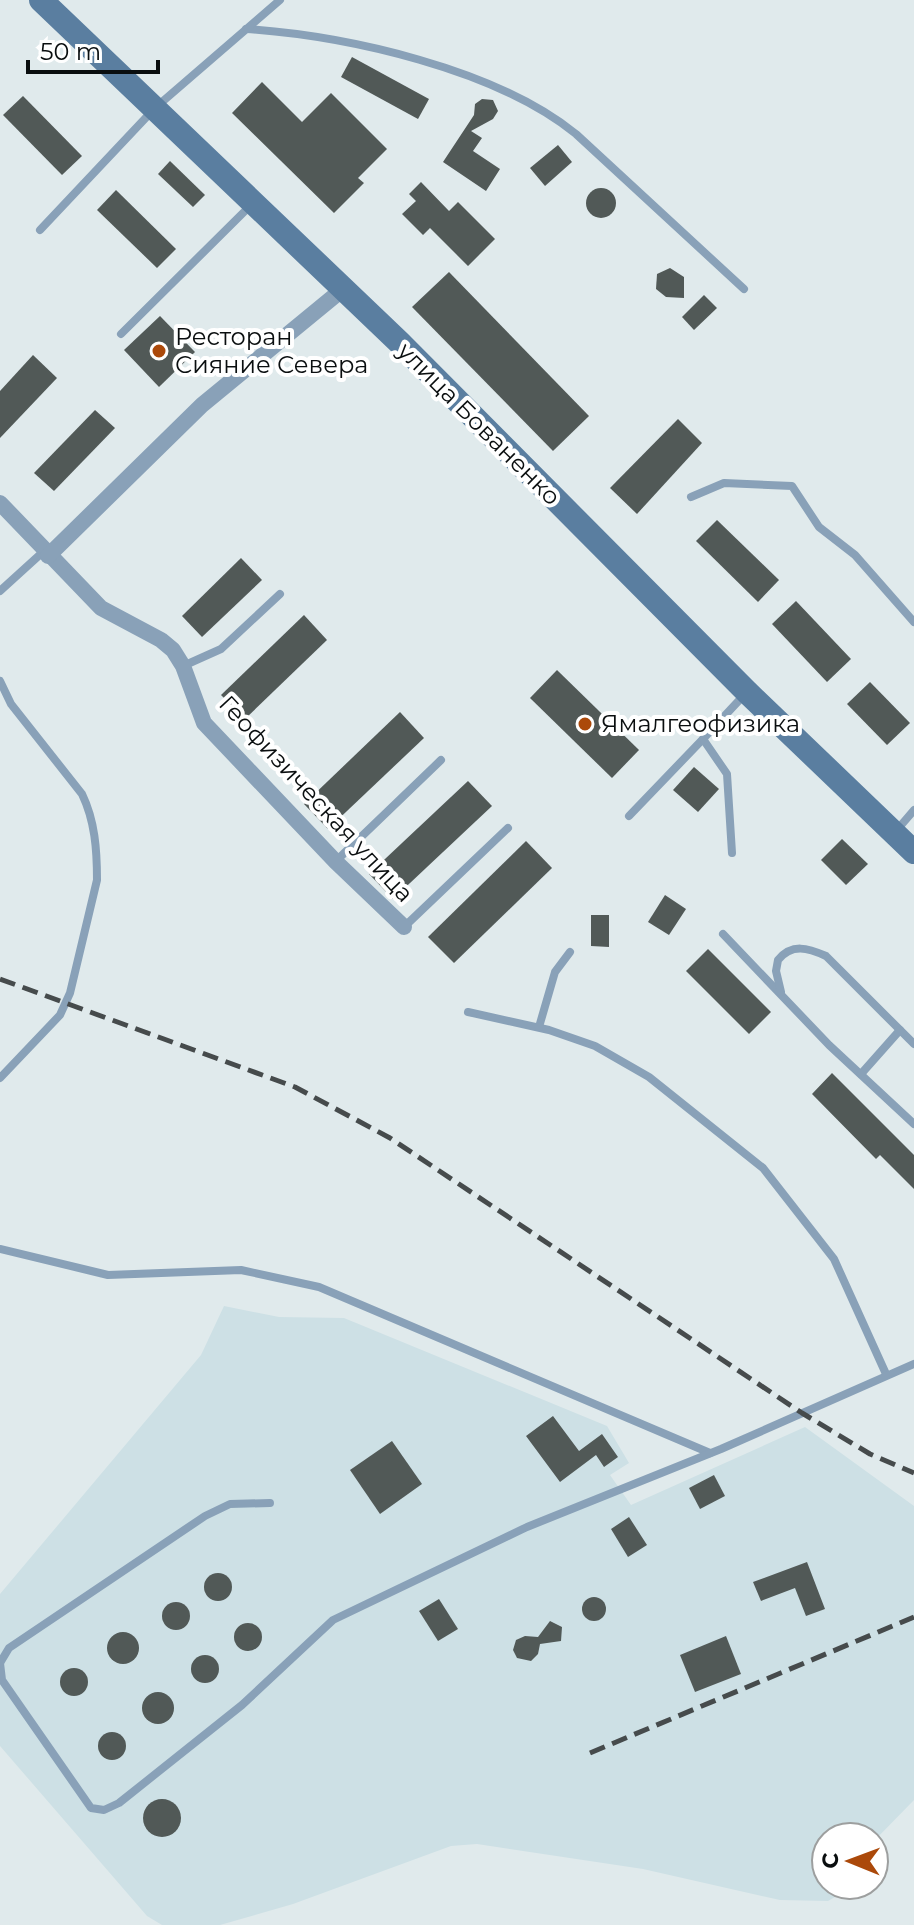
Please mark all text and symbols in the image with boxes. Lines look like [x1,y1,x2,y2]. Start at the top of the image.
scale bar [28,24,158,74]
text: 50 m [40,37,101,66]
place label: Ресторан Сияние Севера [175,322,368,379]
street label: улица Бованенко [391,335,567,511]
marker: Ресторан Сияние Севера [150,342,168,360]
street label: Геофизическая улица [213,689,420,908]
place label: Ямалгеофизика [601,709,800,738]
marker: Ямалгеофизика [576,715,594,733]
north arrow [810,1821,890,1901]
text: С [817,1852,844,1869]

